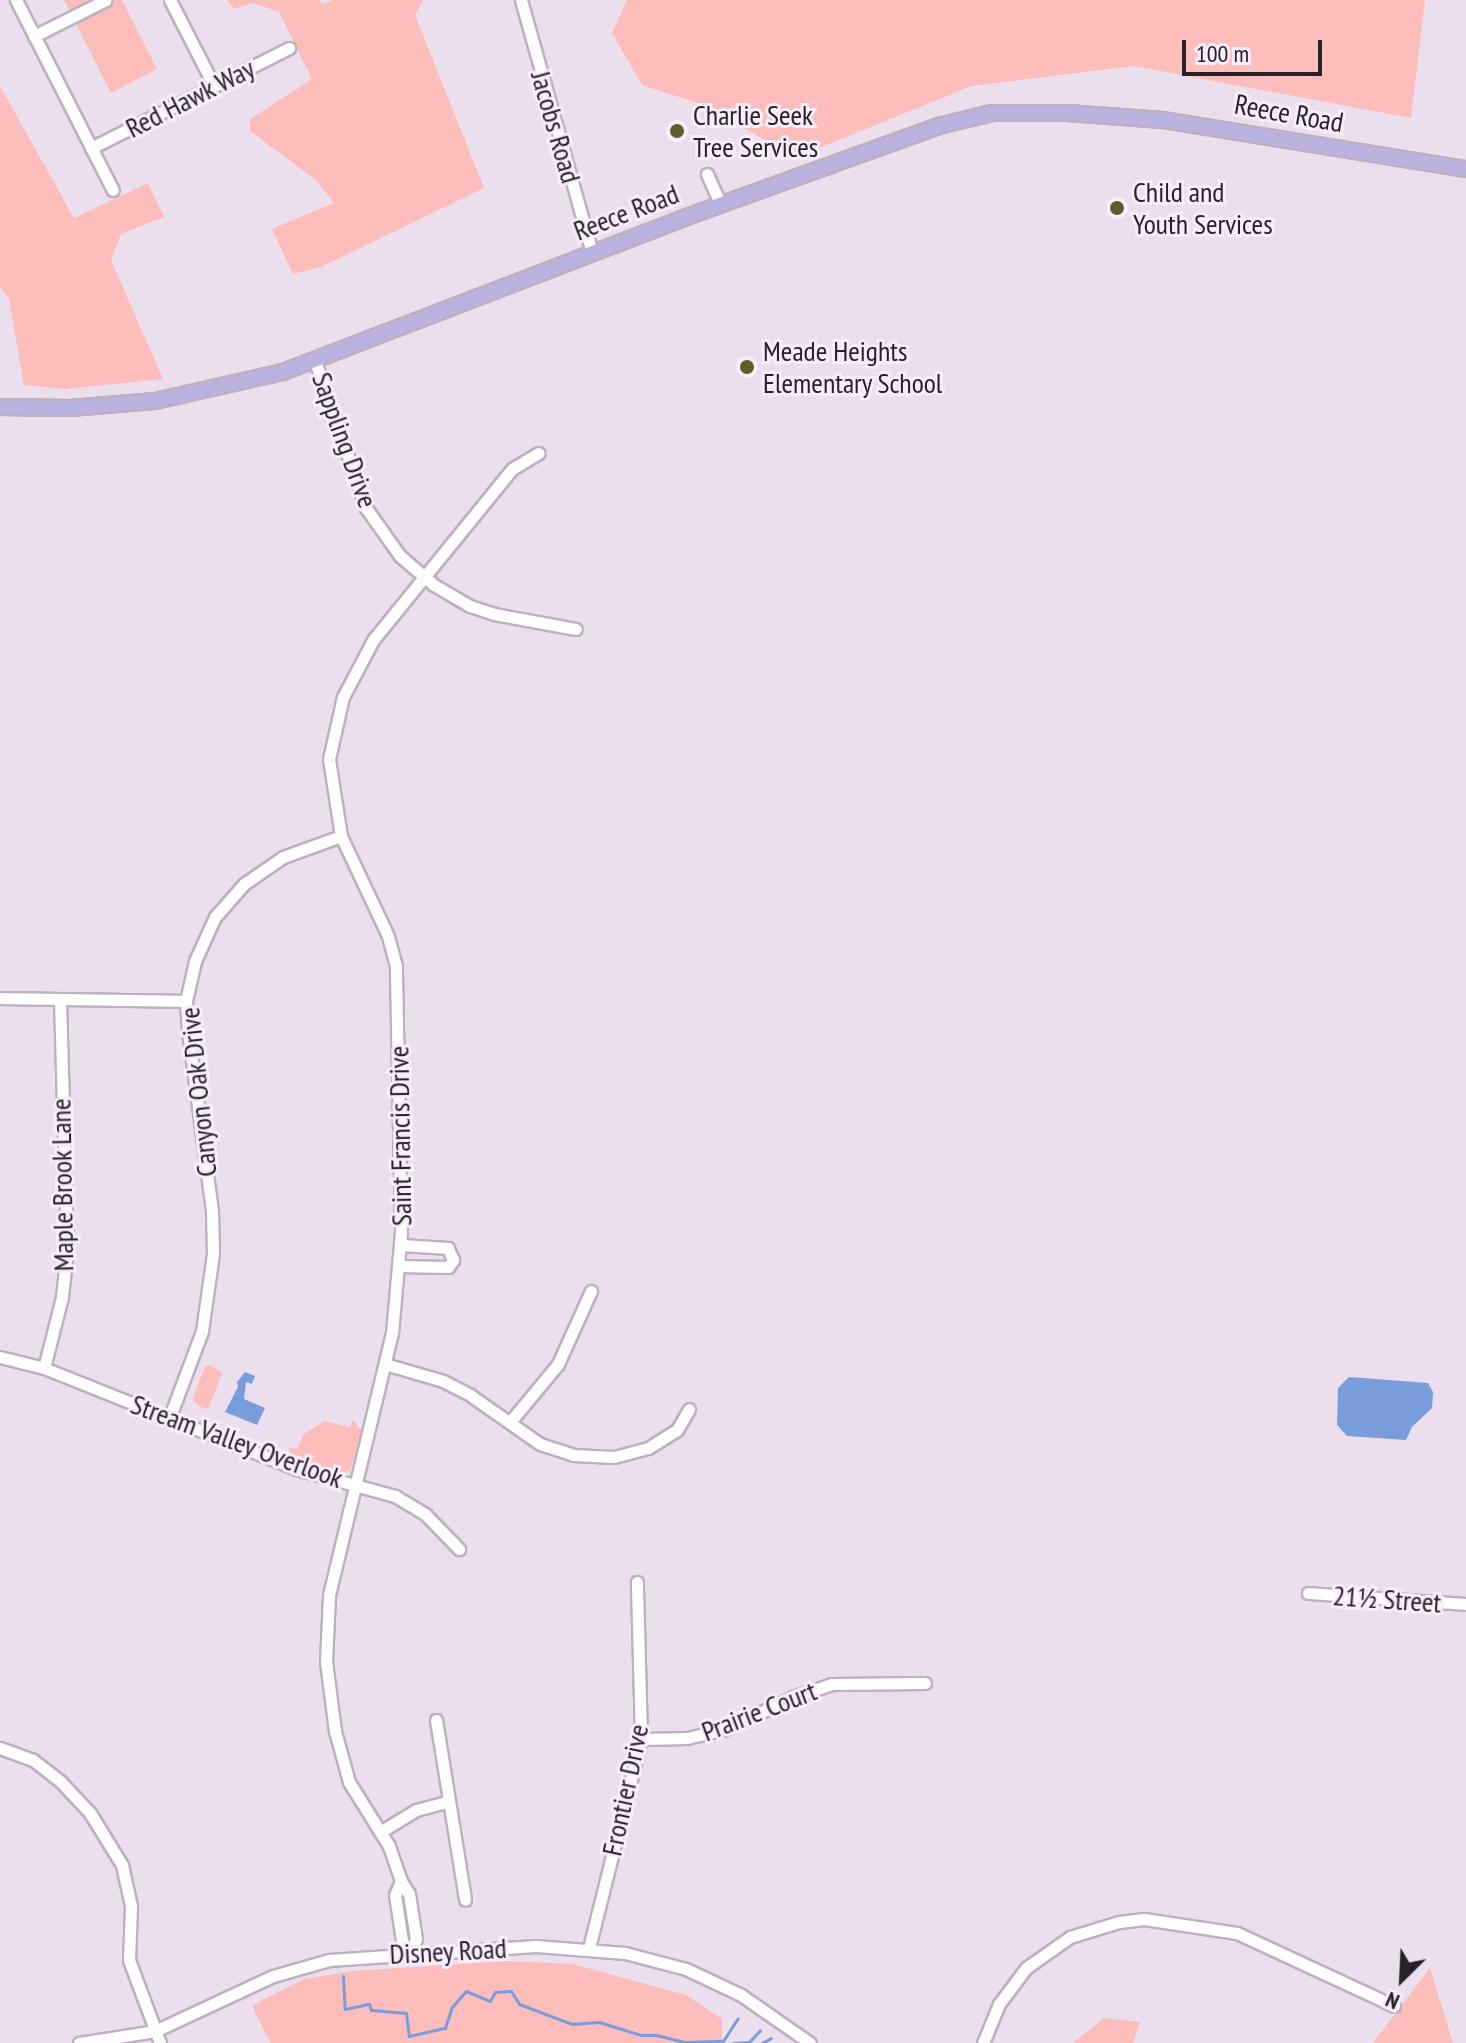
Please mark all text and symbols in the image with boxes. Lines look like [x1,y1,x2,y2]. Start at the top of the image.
scale bar [1186,24,1326,74]
text: 100 m [1196,38,1249,69]
street label: Red Hawk Way [120,51,260,145]
street label: Jacobs Road [524,67,588,187]
street label: Reece Road [1232,87,1346,139]
place label: Charlie Seek Tree Services [693,98,818,164]
marker: Charlie Seek Tree Services [668,122,686,140]
place label: Child and Youth Services [1133,175,1273,241]
street label: Reece Road [569,177,683,247]
marker: Child and Youth Services [1108,199,1126,217]
place label: Meade Heights Elementary School [763,334,943,400]
marker: Meade Heights Elementary School [738,358,756,376]
street label: Sappling Drive [305,368,385,512]
street label: Canyon Oak Drive [172,1005,224,1179]
street label: Saint Francis Drive [382,1046,418,1226]
street label: Maple Brook Lane [44,1098,80,1272]
street label: Stream Valley Overlook [126,1387,348,1495]
street label: 21½ Street [1332,1578,1442,1620]
street label: Prairie Court [697,1674,821,1748]
street label: Frontier Drive [595,1721,655,1859]
street label: Disney Road [388,1931,508,1971]
north arrow [1362,1939,1442,2019]
text: N [1381,1986,1403,2016]

